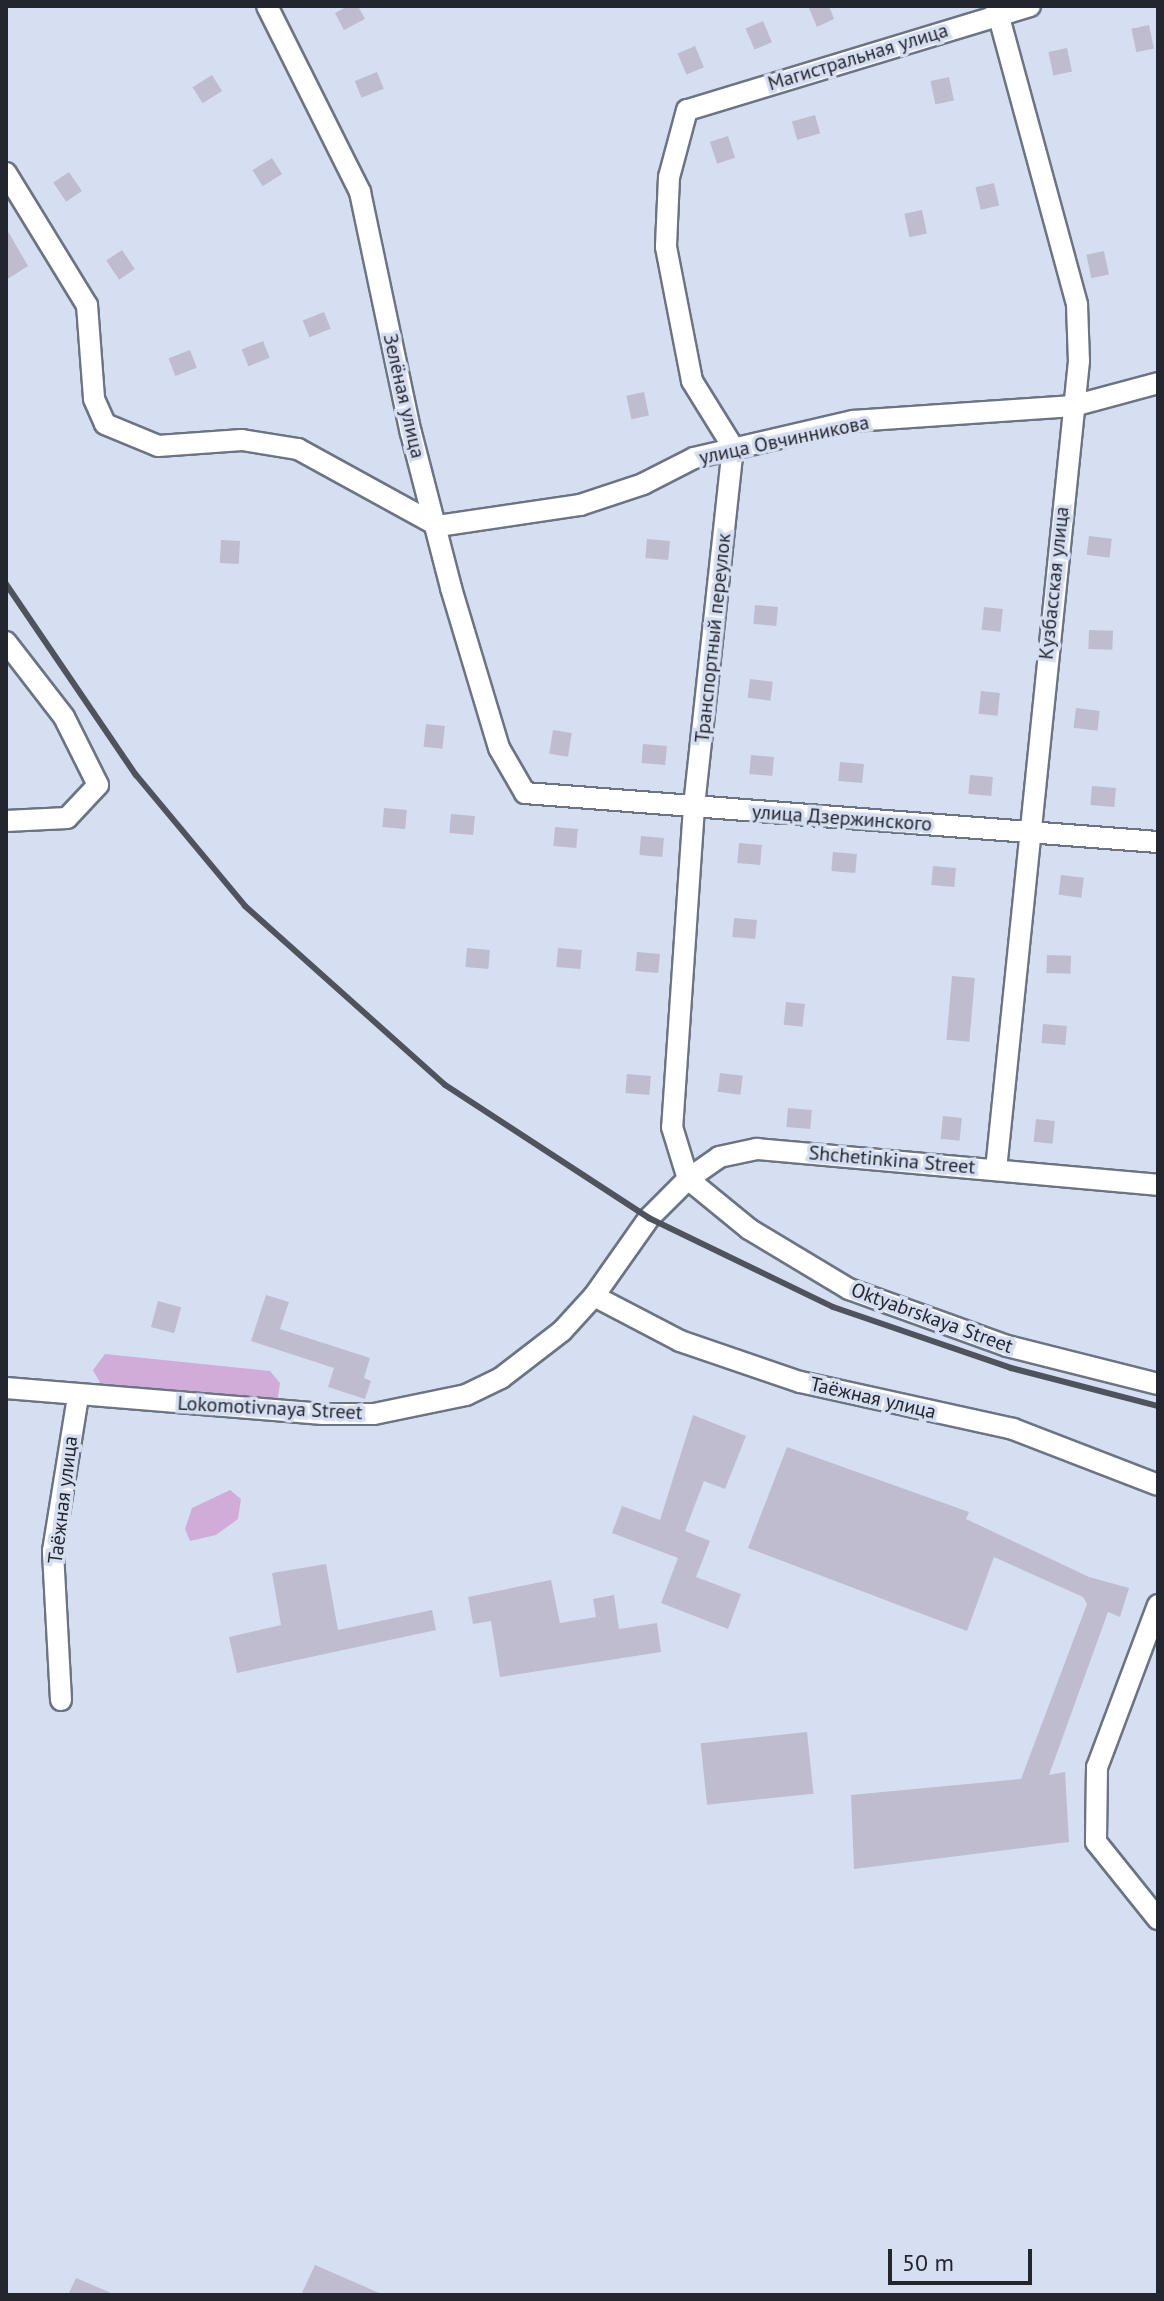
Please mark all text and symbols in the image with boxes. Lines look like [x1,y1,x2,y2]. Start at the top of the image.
street label: Магистральная улица [765,18,951,96]
street label: Зелёная улица [378,331,430,461]
street label: улица Овчинникова [697,410,871,470]
street label: Кузбасская улица [1034,505,1074,661]
street label: Транспортный переулок [690,532,736,744]
street label: улица Дзержинского [751,800,933,836]
street label: Shchetinkina Street [808,1141,976,1179]
street label: Oktyabrskaya Street [848,1278,1016,1358]
street label: Таёжная улица [808,1372,938,1424]
street label: Lokomotivnaya Street [177,1391,363,1425]
street label: Таёжная улица [43,1435,83,1565]
scale bar [892,2233,1036,2283]
text: 50 m [902,2247,954,2278]

